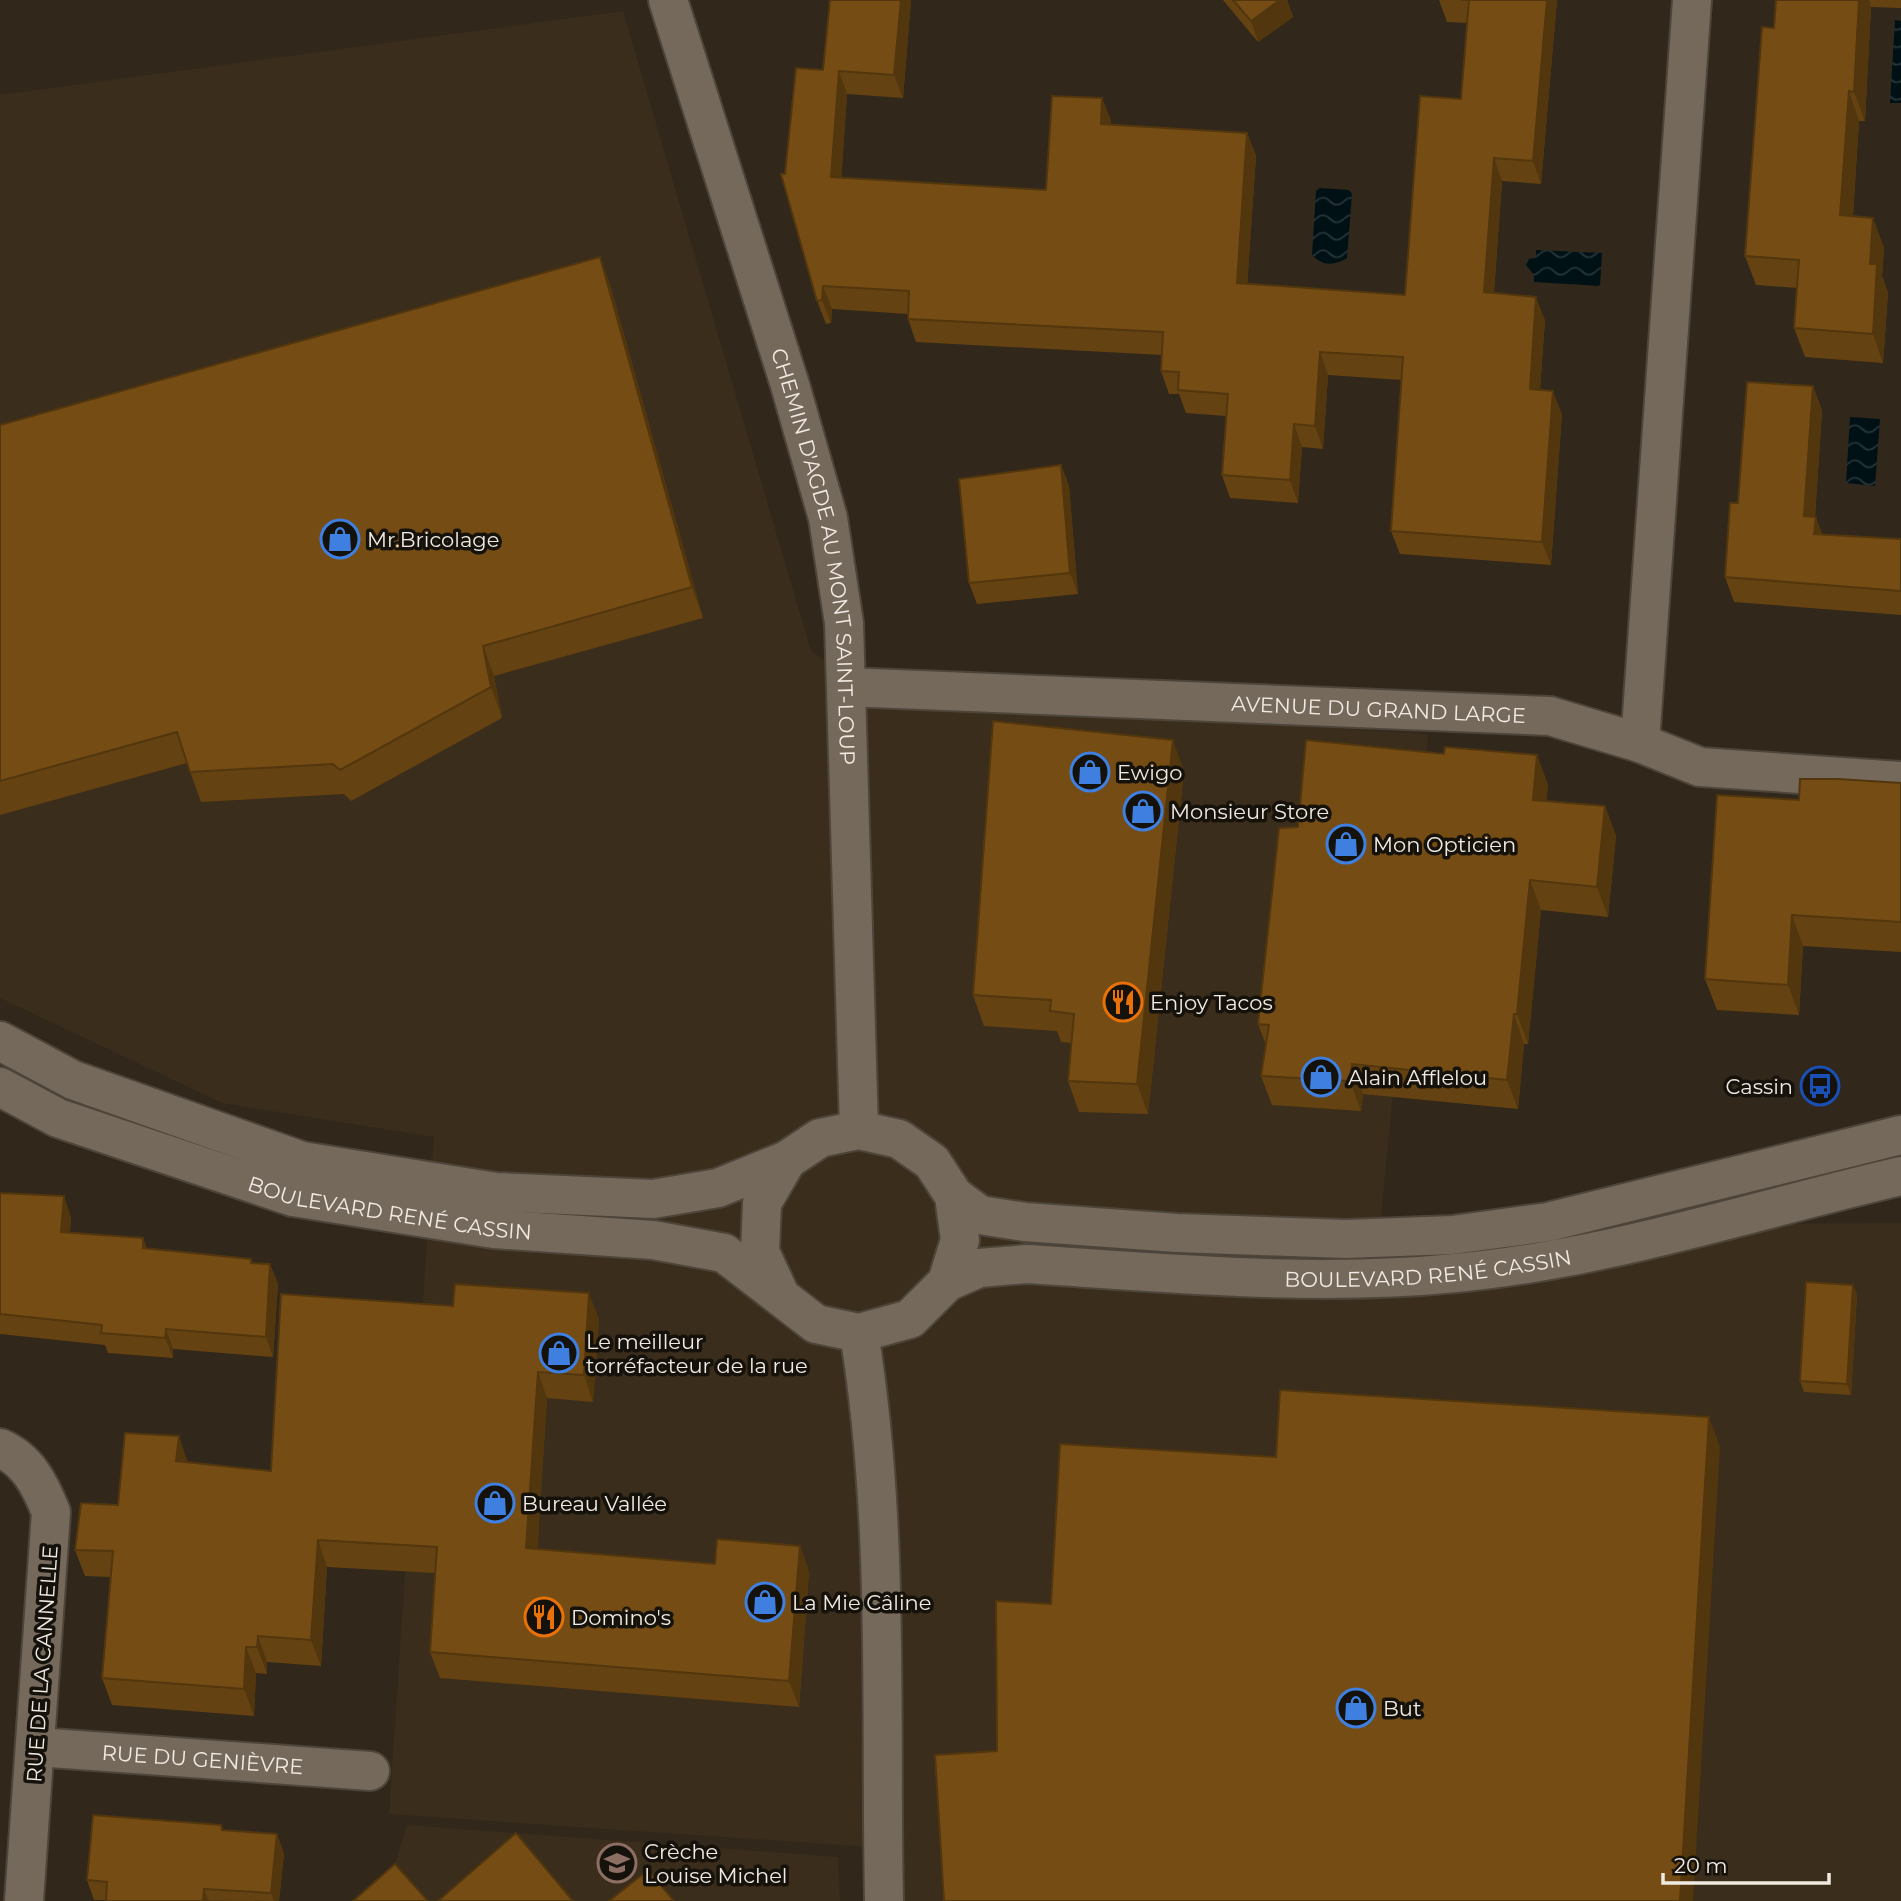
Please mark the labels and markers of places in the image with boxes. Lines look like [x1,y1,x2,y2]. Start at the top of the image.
shop icon: Mr.Bricolage [319,518,361,560]
place label: Mr.Bricolage [367,527,499,552]
shop icon: Ewigo [1069,751,1111,793]
place label: Ewigo [1117,760,1182,785]
shop icon: Monsieur Store [1122,790,1164,832]
place label: Monsieur Store [1170,799,1329,824]
shop icon: Mon Opticien [1325,823,1367,865]
place label: Mon Opticien [1373,832,1516,857]
restaurant icon: Enjoy Tacos [1102,981,1144,1023]
place label: Enjoy Tacos [1150,990,1273,1015]
shop icon: Alain Afflelou [1300,1056,1342,1098]
place label: Alain Afflelou [1348,1065,1487,1090]
bus stop icon: Cassin [1799,1065,1841,1107]
place label: Cassin [1726,1074,1793,1099]
place label: Le meilleur torréfacteur de la rue [586,1329,808,1378]
shop icon: Le meilleur torréfacteur de la rue [538,1332,580,1374]
shop icon: Bureau Vallée [474,1482,516,1524]
place label: Bureau Vallée [522,1491,667,1516]
shop icon: La Mie Câline [744,1581,786,1623]
place label: La Mie Câline [792,1590,931,1615]
restaurant icon: Domino's [523,1596,565,1638]
place label: Domino's [571,1605,671,1630]
shop icon: But [1335,1687,1377,1729]
place label: But [1383,1696,1421,1721]
place label: Crèche Louise Michel [644,1839,787,1888]
school or university icon: Crèche Louise Michel [596,1842,638,1884]

